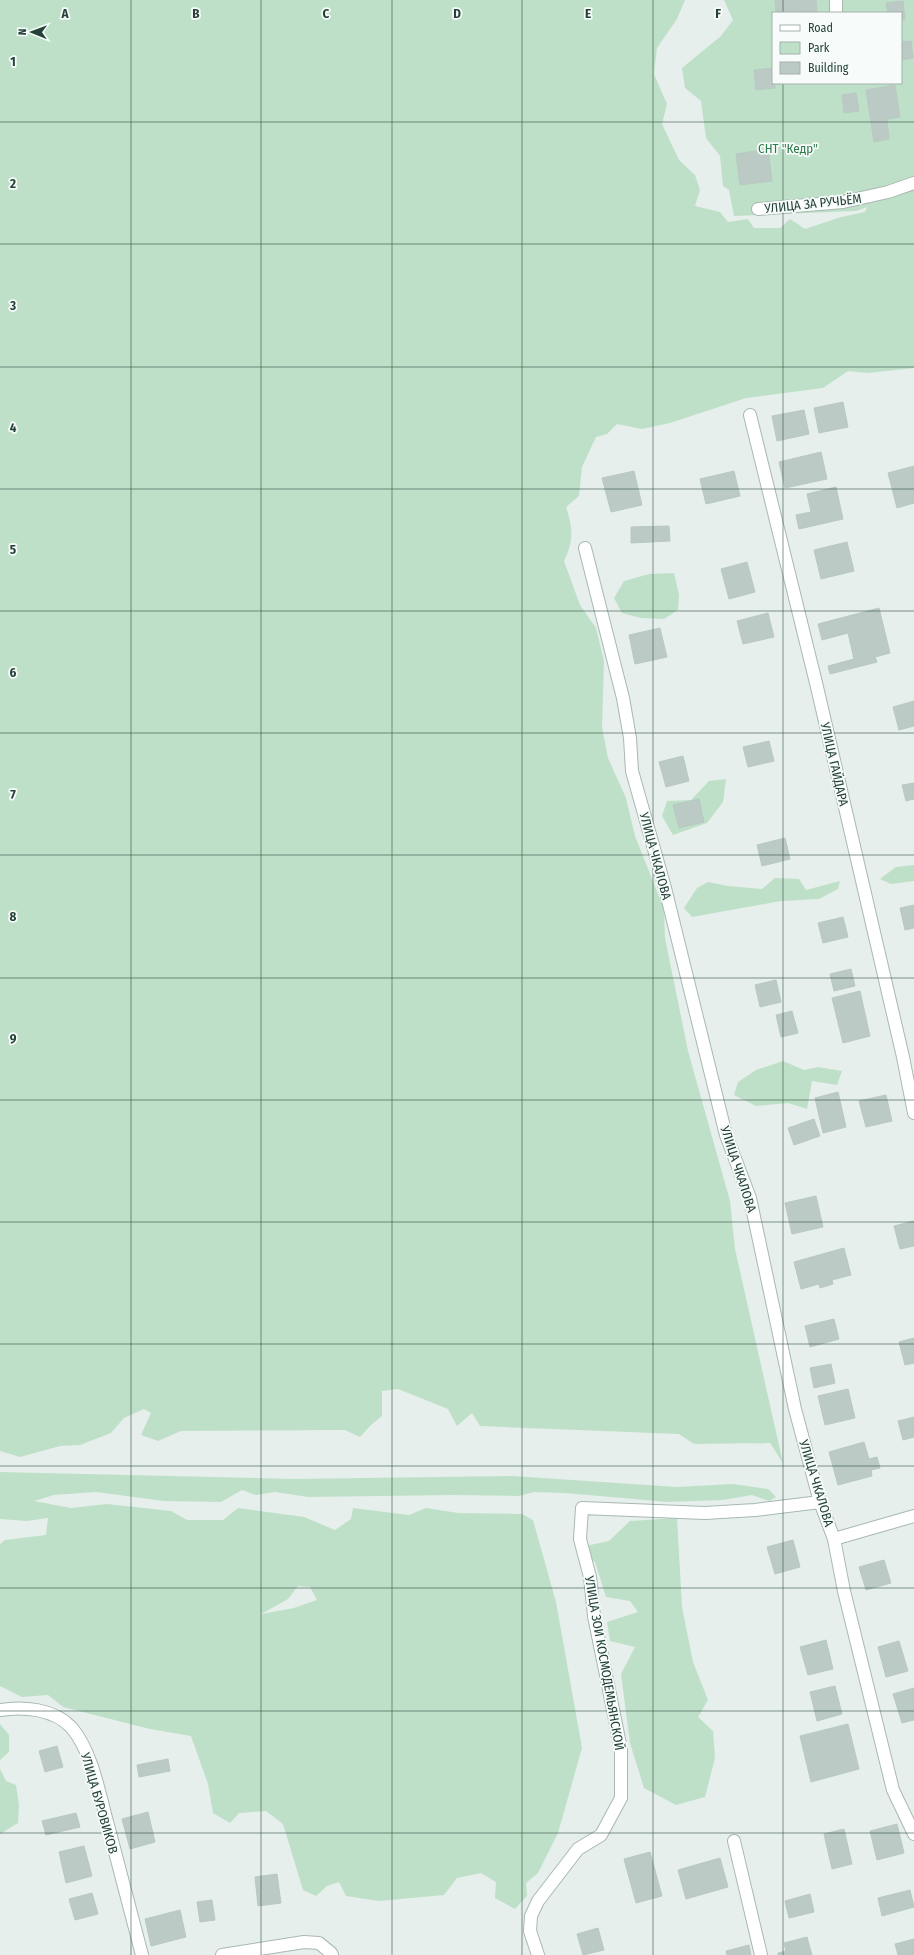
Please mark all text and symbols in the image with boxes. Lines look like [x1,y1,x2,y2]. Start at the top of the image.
text: A [60,6,69,21]
text: B [192,6,200,21]
text: C [323,6,330,21]
text: D [453,6,461,21]
text: E [585,6,591,21]
text: F [715,6,721,21]
north arrow [12,12,52,52]
legend [772,12,902,84]
text: Road [808,21,833,35]
text: N [16,28,29,35]
text: Park [808,41,830,55]
text: 1 [10,54,16,69]
text: Building [808,61,849,75]
park label: СНТ "Кедр" [758,141,818,156]
text: 2 [9,176,16,191]
street label: УЛИЦА ЗА РУЧЬЁМ [763,191,862,216]
text: 3 [9,298,16,313]
text: 4 [10,420,17,435]
text: 5 [10,542,16,557]
text: 6 [10,665,17,680]
street label: УЛИЦА ГАЙДАРА [817,720,851,808]
text: 7 [10,787,16,802]
street label: УЛИЦА ЧКАЛОВА [636,810,674,902]
text: 8 [10,909,17,924]
text: 9 [10,1031,17,1046]
street label: УЛИЦА ЧКАЛОВА [717,1123,760,1214]
street label: УЛИЦА ЧКАЛОВА [796,1437,837,1528]
street label: УЛИЦА ЗОИ КОСМОДЕМЬЯНСКОЙ [582,1574,627,1751]
street label: УЛИЦА БУРОВИКОВ [78,1750,121,1855]

